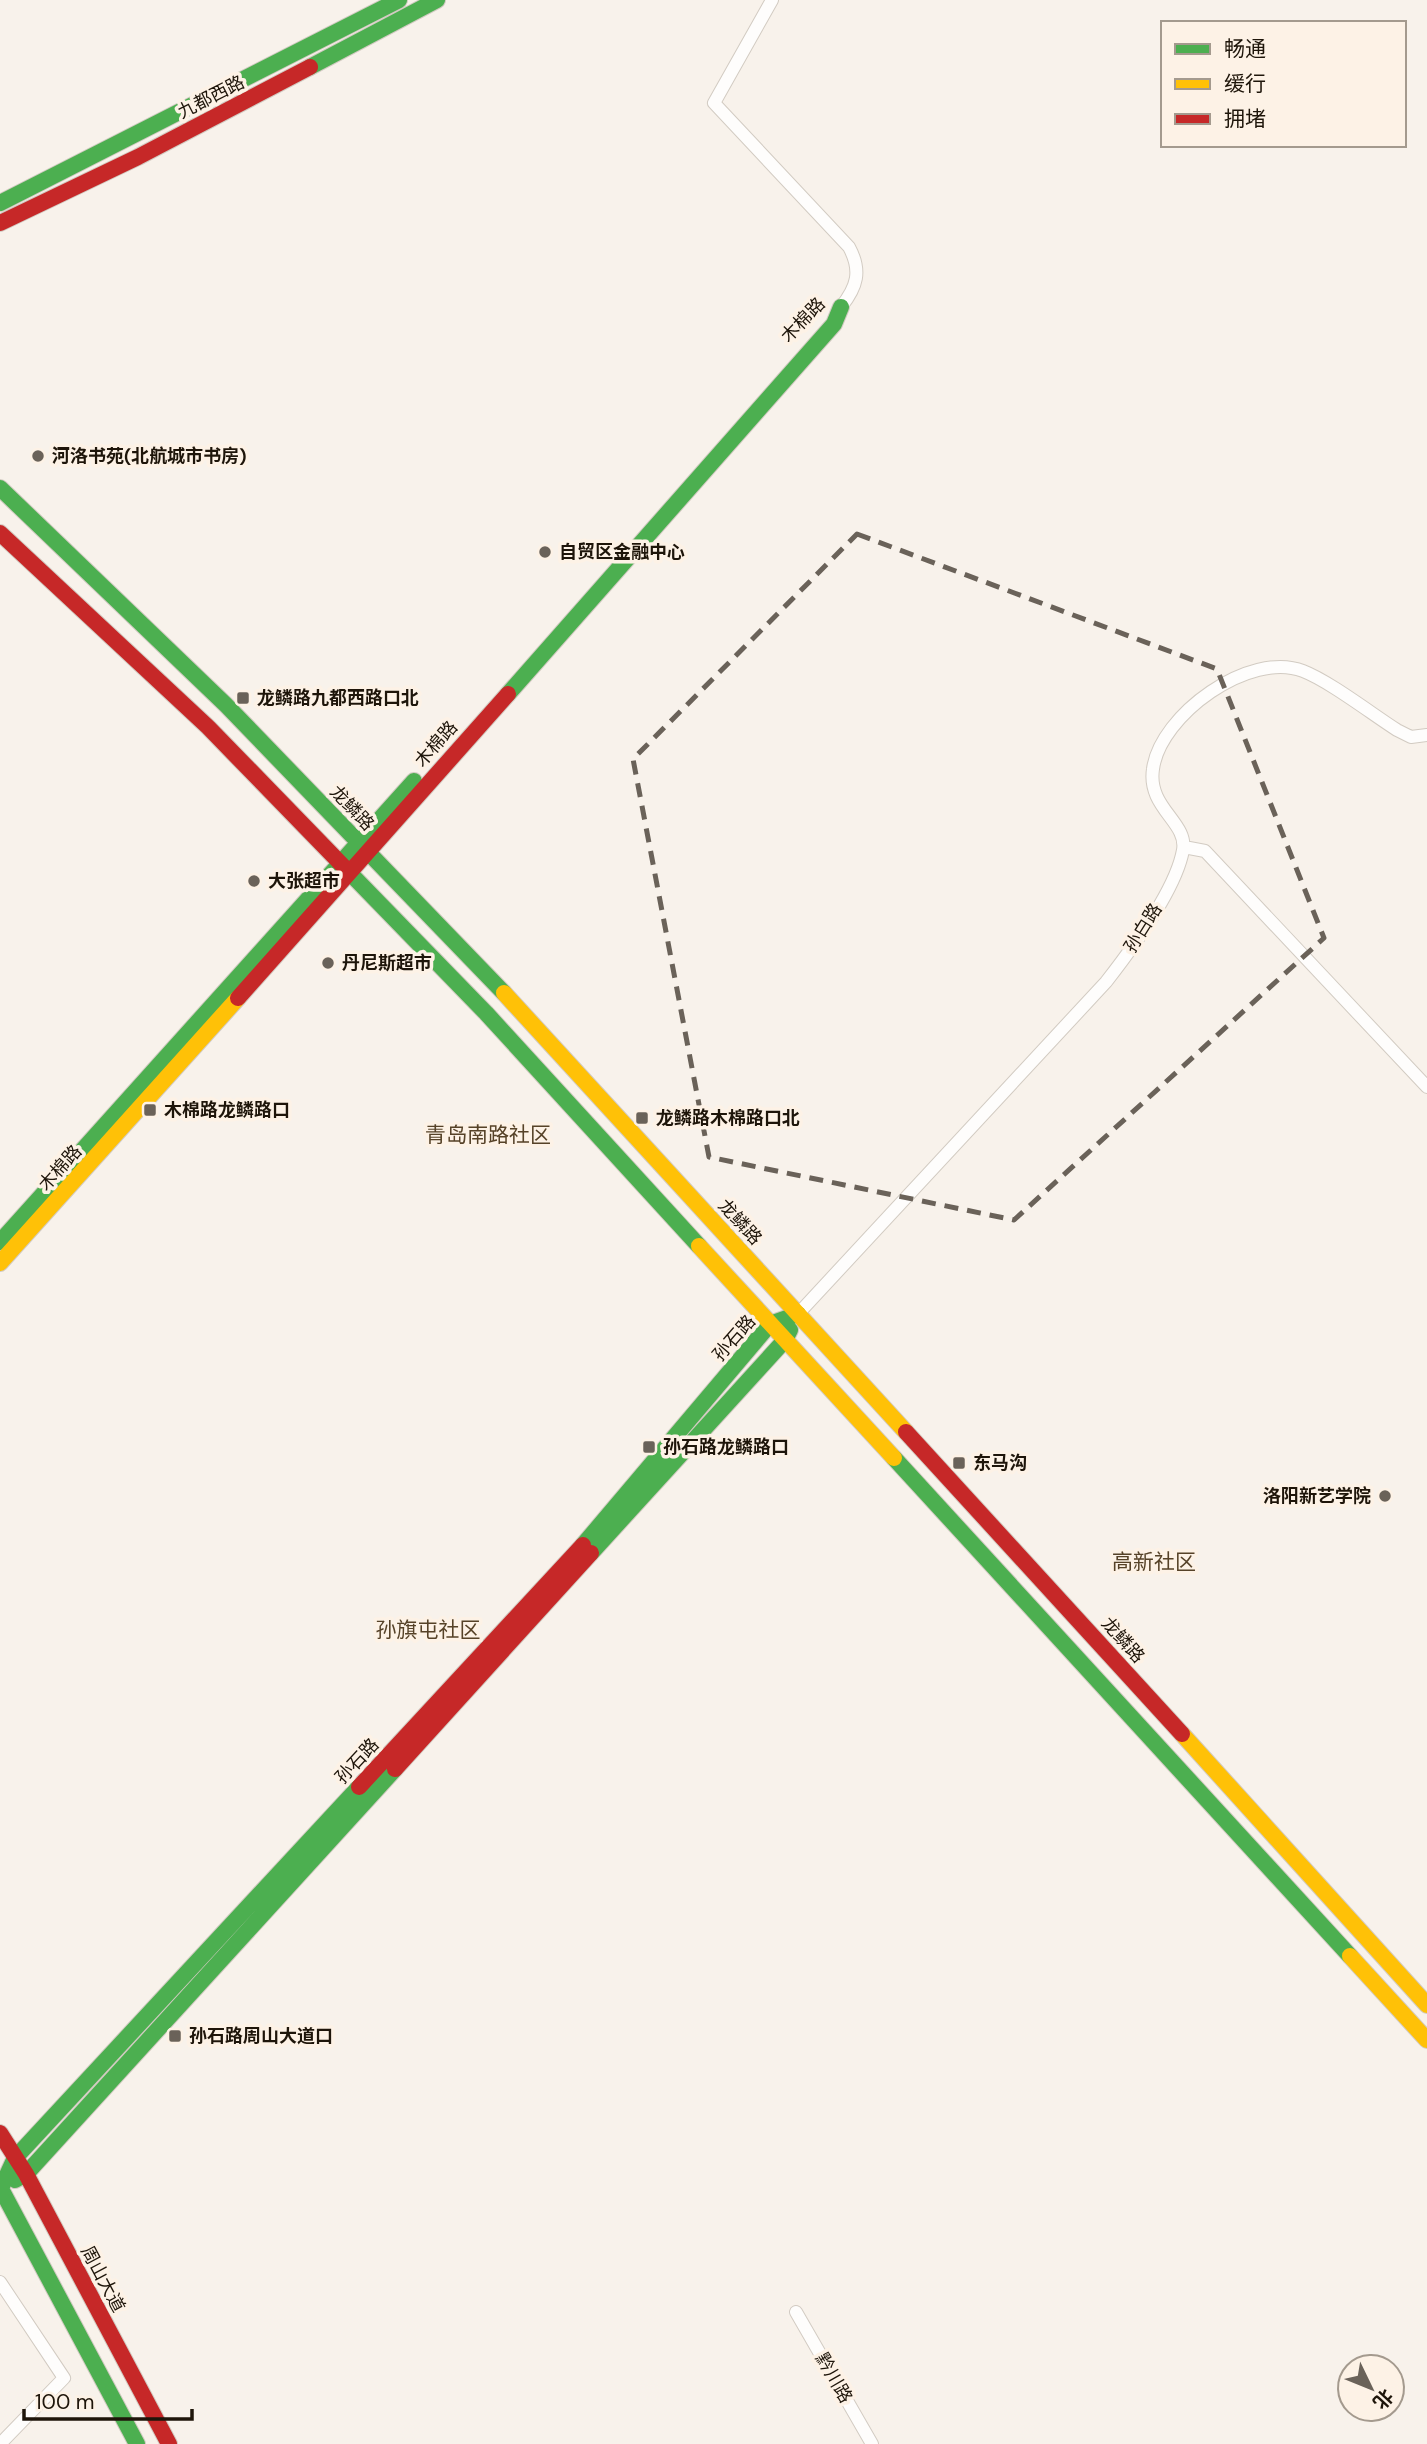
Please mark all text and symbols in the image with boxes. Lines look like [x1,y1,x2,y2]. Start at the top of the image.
legend [1161,21,1406,147]
text: 畅通 [1224,35,1266,63]
street label: 九都西路 [173,70,249,124]
text: 缓行 [1224,70,1266,98]
text: 拥堵 [1224,105,1266,133]
street label: 木棉路 [776,292,830,348]
place label: 河洛书苑(北航城市书房) [52,444,247,468]
marker: 河洛书苑(北航城市书房) [30,448,46,464]
place label: 自贸区金融中心 [559,540,685,564]
marker: 自贸区金融中心 [537,544,553,560]
place label: 龙鳞路九都西路口北 [257,686,419,710]
marker: 龙鳞路九都西路口北 [235,690,251,706]
street label: 木棉路 [409,716,463,772]
street label: 龙鳞路 [325,780,379,836]
place label: 大张超市 [268,869,340,893]
marker: 大张超市 [246,873,262,889]
street label: 孙白路 [1119,899,1167,957]
place label: 丹尼斯超市 [342,951,432,975]
marker: 丹尼斯超市 [320,955,336,971]
place label: 木棉路龙鳞路口 [164,1098,290,1122]
marker: 木棉路龙鳞路口 [142,1102,158,1118]
place label: 龙鳞路木棉路口北 [656,1106,800,1130]
marker: 龙鳞路木棉路口北 [634,1110,650,1126]
district label: 青岛南路社区 [425,1121,551,1149]
street label: 木棉路 [33,1140,87,1196]
street label: 龙鳞路 [713,1194,767,1250]
street label: 孙石路 [707,1310,761,1366]
place label: 孙石路龙鳞路口 [663,1435,789,1459]
marker: 孙石路龙鳞路口 [641,1439,657,1455]
place label: 东马沟 [973,1451,1027,1475]
marker: 东马沟 [951,1455,967,1471]
place label: 洛阳新艺学院 [1263,1484,1371,1508]
marker: 洛阳新艺学院 [1377,1488,1393,1504]
district label: 高新社区 [1112,1548,1196,1576]
street label: 龙鳞路 [1096,1612,1150,1668]
district label: 孙旗屯社区 [376,1616,481,1644]
street label: 孙石路 [330,1733,384,1789]
place label: 孙石路周山大道口 [189,2024,333,2048]
marker: 孙石路周山大道口 [167,2028,183,2044]
street label: 周山大道 [76,2242,130,2316]
street label: 黔川路 [810,2349,858,2407]
north arrow [1336,2353,1406,2423]
scale bar [24,2378,192,2422]
text: 北 [1367,2384,1399,2415]
text: 100 m [35,2388,95,2416]

